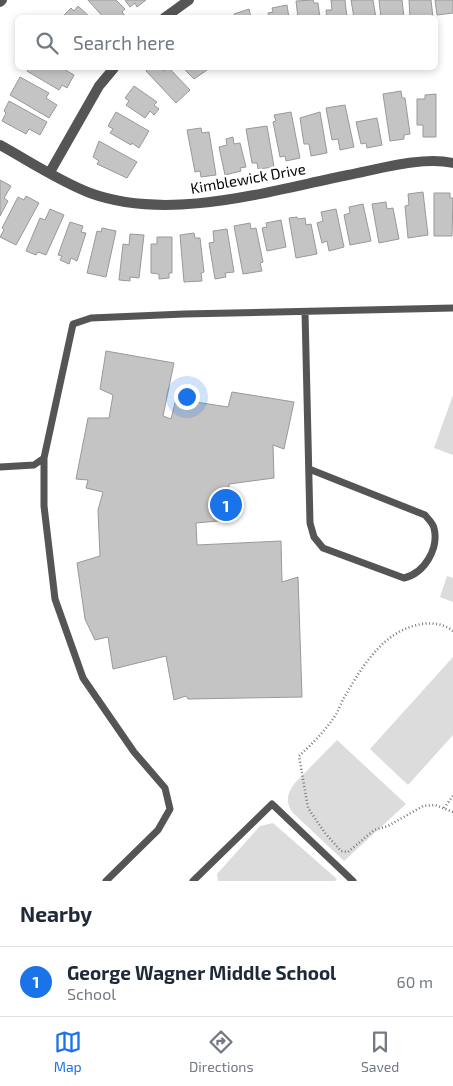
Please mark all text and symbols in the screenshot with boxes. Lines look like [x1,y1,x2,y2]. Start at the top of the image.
search box [15,15,438,70]
icon: search [33,29,61,57]
text: Search here [73,31,175,54]
street label: Kimblewick Drive [189,159,307,197]
your location [174,384,200,410]
pin: 1 [210,486,242,524]
text: Nearby [20,901,92,926]
text: George Wagner Middle School [67,961,336,984]
text: 1 [33,972,39,991]
text: 60 m [397,972,433,991]
text: School [67,984,116,1003]
tab: Map [54,1028,82,1075]
tab: Directions [189,1028,254,1075]
tab: Saved [361,1028,399,1075]

